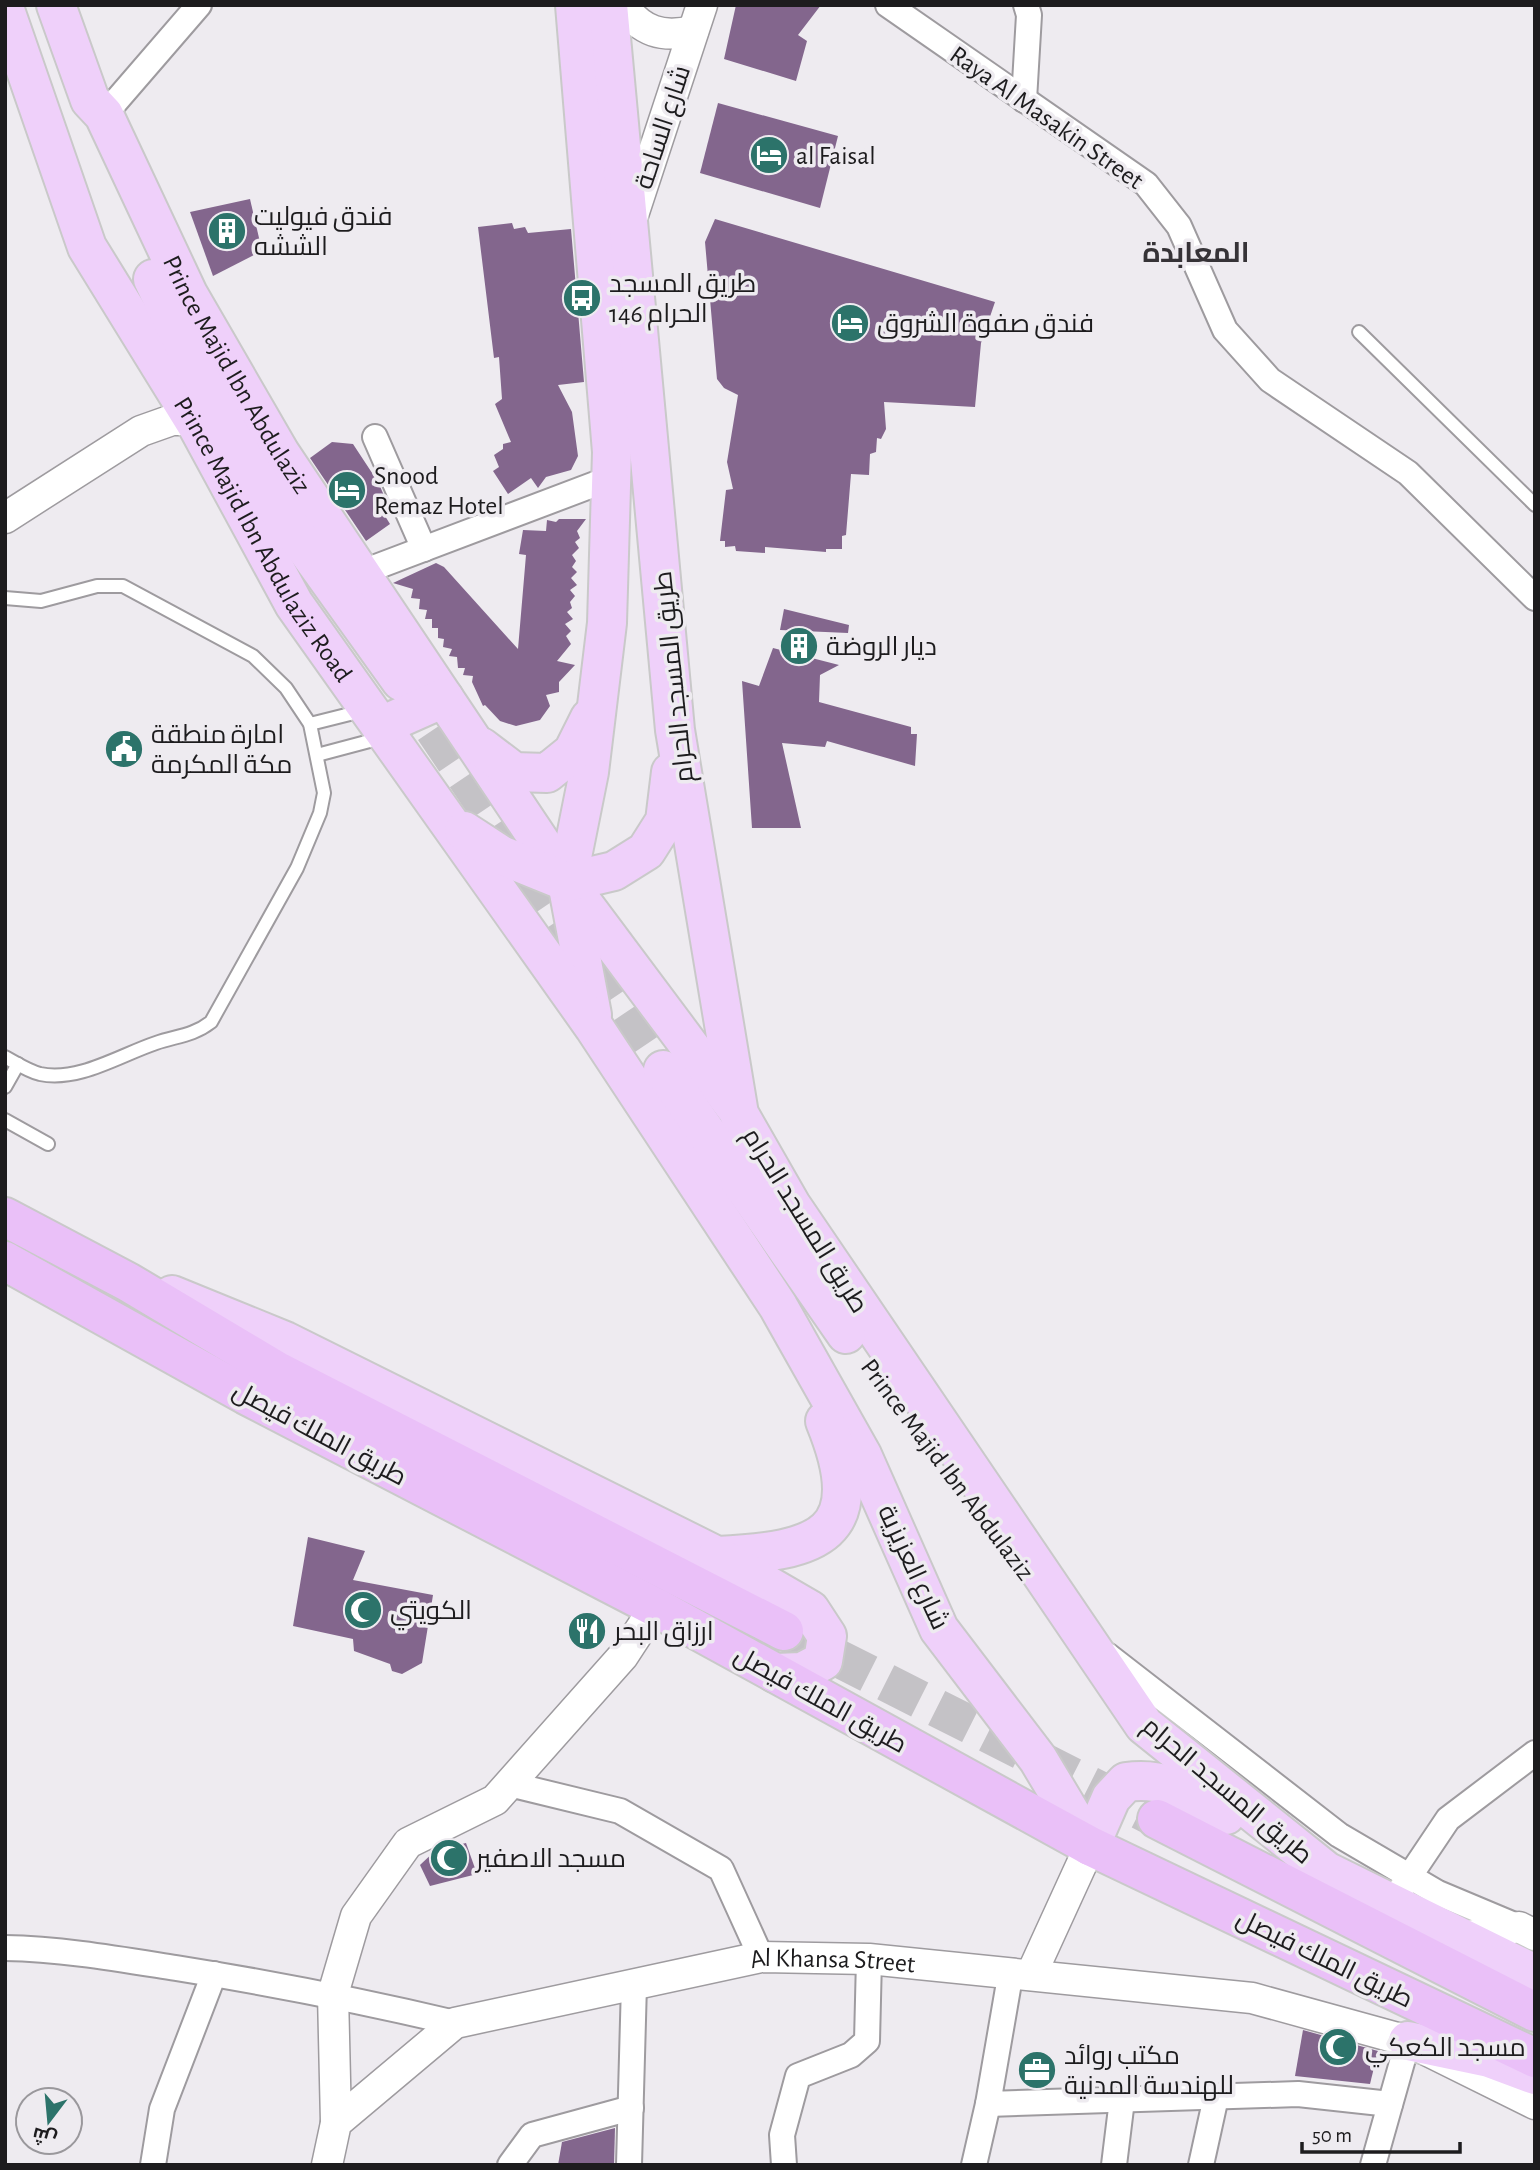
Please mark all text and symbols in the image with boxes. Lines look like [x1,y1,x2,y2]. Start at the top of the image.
street label: Raya Al Masakin Street [945,41,1148,194]
street label: شارع الساحة [631,62,698,193]
hotel icon: al Faisal [748,134,790,176]
place label: al Faisal [796,143,876,169]
place label: فندق فيوليت الششه [254,204,393,260]
building icon: فندق فيوليت الششه [206,210,248,252]
district label: المعابدة [1142,240,1250,268]
street label: Prince Majid Ibn Abdulaziz [158,252,315,498]
place label: طريق المسجد الحرام 146 [609,271,756,331]
bus stop icon: طريق المسجد الحرام 146 [561,277,603,319]
hotel icon: فندق صفوة الشروق [829,302,871,344]
place label: فندق صفوة الشروق [877,311,1094,339]
street label: Prince Majid Ibn Abdulaziz Road [169,392,357,687]
place label: Snood Remaz Hotel [374,463,504,519]
hotel icon: Snood Remaz Hotel [326,469,368,511]
street label: طريق المسجد الحرام [650,569,702,784]
building icon: ديار الروضة [778,625,820,667]
place label: ديار الروضة [826,634,937,661]
place label: امارة منطقة مكة المكرمة [151,722,292,779]
public building icon: امارة منطقة مكة المكرمة [103,728,145,770]
street label: طريق المسجد الحرام [734,1124,872,1320]
street label: Prince Majid Ibn Abdulaziz [856,1354,1039,1585]
street label: طريق الملك فيصل [227,1377,411,1492]
street label: شارع العزيزية [870,1501,953,1635]
mosque icon: الكويتي [342,1589,384,1631]
place label: الكويتي [390,1598,472,1631]
restaurant icon: ارزاق البحر [566,1610,608,1652]
place label: ارزاق البحر [612,1619,714,1647]
street label: طريق الملك فيصل [729,1642,911,1760]
street label: طريق المسجد الحرام [1135,1713,1317,1872]
mosque icon: مسجد الاصفير [428,1837,470,1879]
place label: مسجد الاصفير [474,1846,626,1873]
street label: طريق الملك فيصل [1231,1905,1417,2015]
street label: Al Khansa Street [747,1945,916,1978]
mosque icon: مسجد الكعكي [1317,2026,1359,2068]
place label: مسجد الكعكي [1365,2035,1526,2068]
place label: مكتب روائد للهندسة المدنية [1064,2043,1234,2101]
office icon: مكتب روائد للهندسة المدنية [1016,2049,1058,2091]
north arrow [14,2086,84,2156]
scale bar [1302,2110,1460,2154]
text: ش [30,2122,59,2149]
text: 50 m [1312,2125,1352,2146]

